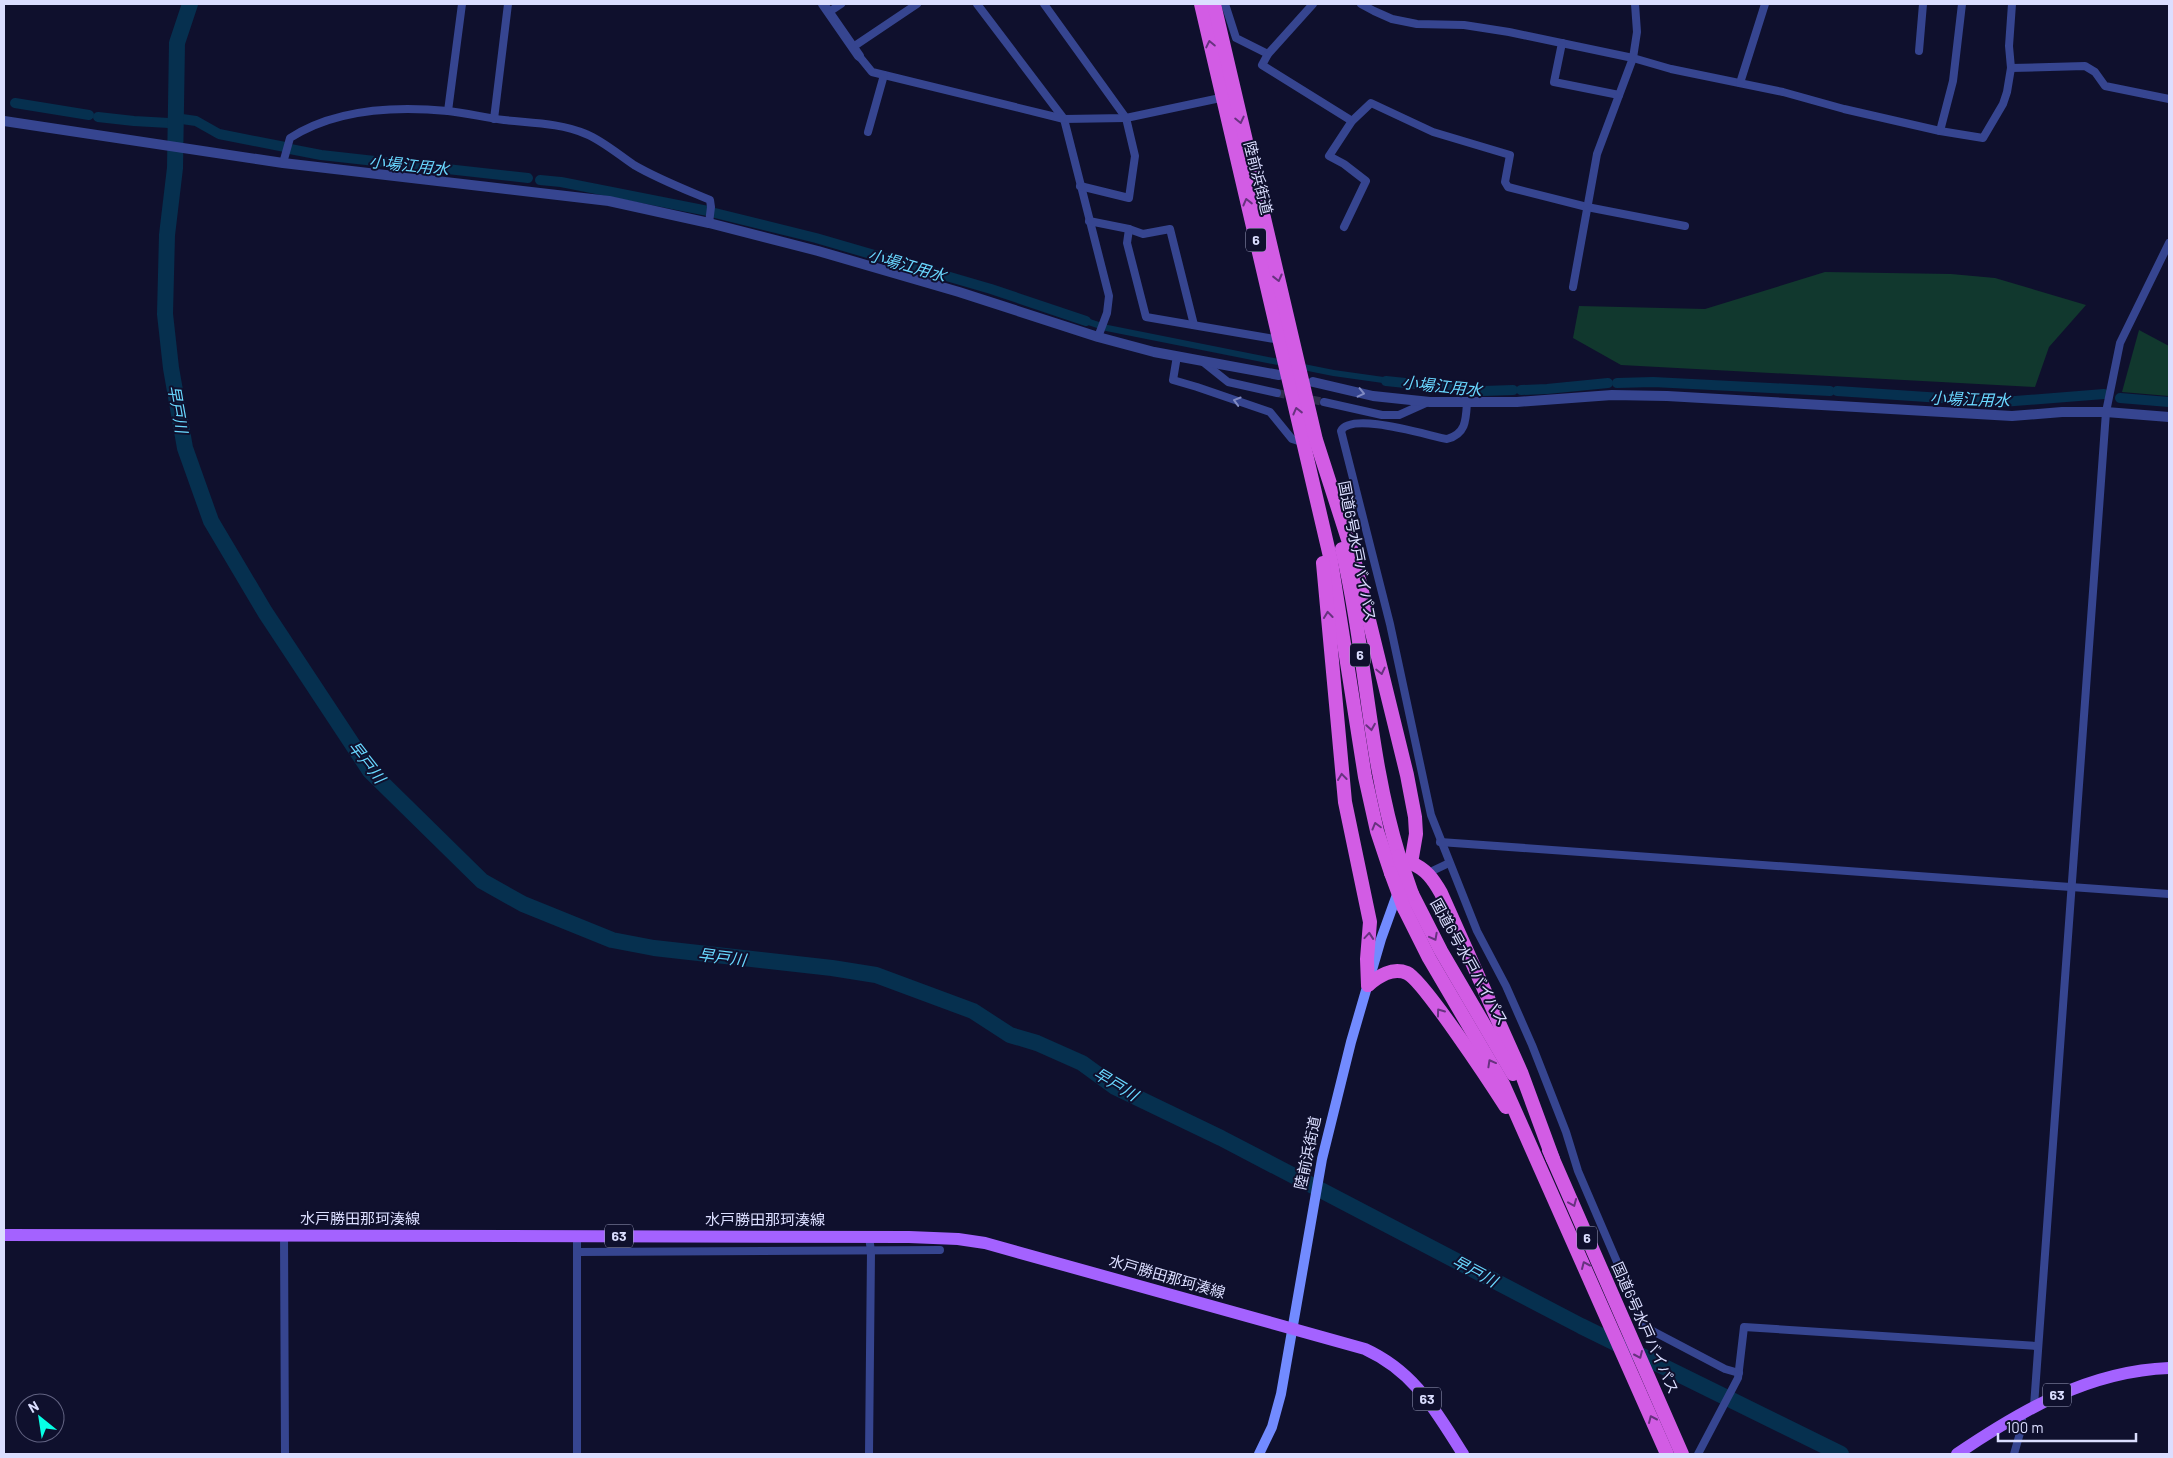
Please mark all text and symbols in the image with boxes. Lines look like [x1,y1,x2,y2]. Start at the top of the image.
one-way arrow [1205,39,1216,48]
one-way arrow [1234,115,1245,124]
street label: 陸前浜街道 [1241,139,1277,216]
water label: 小場江用水 [368,151,452,178]
one-way arrow [1242,197,1253,206]
road number: 6 [1246,228,1266,252]
water label: 小場江用水 [866,244,950,285]
one-way arrow [1272,273,1282,281]
water label: 小場江用水 [1401,372,1485,399]
water label: 早戸川 [165,384,192,436]
one-way arrow [1356,387,1365,398]
water label: 小場江用水 [1930,388,2012,409]
one-way arrow [1233,396,1241,406]
one-way arrow [1292,407,1303,416]
street label: 国道6号水戸バイパス [1336,479,1380,622]
one-way arrow [1322,610,1333,618]
road number: 6 [1350,644,1370,666]
one-way arrow [1375,666,1386,675]
one-way arrow [1365,723,1376,731]
water label: 早戸川 [345,737,391,788]
one-way arrow [1337,772,1348,780]
one-way arrow [1371,822,1382,831]
street label: 国道6号水戸バイパス [1427,895,1512,1028]
one-way arrow [1363,932,1374,940]
one-way arrow [1428,932,1438,941]
water label: 早戸川 [697,944,749,969]
one-way arrow [1437,1008,1446,1018]
one-way arrow [1487,1059,1497,1068]
water label: 早戸川 [1091,1063,1143,1105]
street label: 陸前浜街道 [1290,1114,1324,1191]
one-way arrow [1566,1198,1577,1207]
street label: 水戸勝田那珂湊線 [300,1209,420,1227]
street label: 水戸勝田那珂湊線 [705,1210,825,1228]
road number: 63 [605,1224,633,1248]
road number: 6 [1577,1226,1597,1250]
street label: 水戸勝田那珂湊線 [1107,1251,1227,1301]
water label: 早戸川 [1450,1251,1503,1291]
street label: 国道6号水戸バイパス [1609,1259,1683,1396]
one-way arrow [1580,1261,1591,1270]
one-way arrow [1632,1350,1643,1359]
road number: 63 [2043,1384,2071,1406]
road number: 63 [1413,1388,1441,1410]
north arrow [15,1393,65,1443]
text: N [25,1397,42,1416]
scale bar [1998,1410,2136,1442]
one-way arrow [1648,1415,1658,1424]
text: 100 m [2006,1418,2044,1436]

